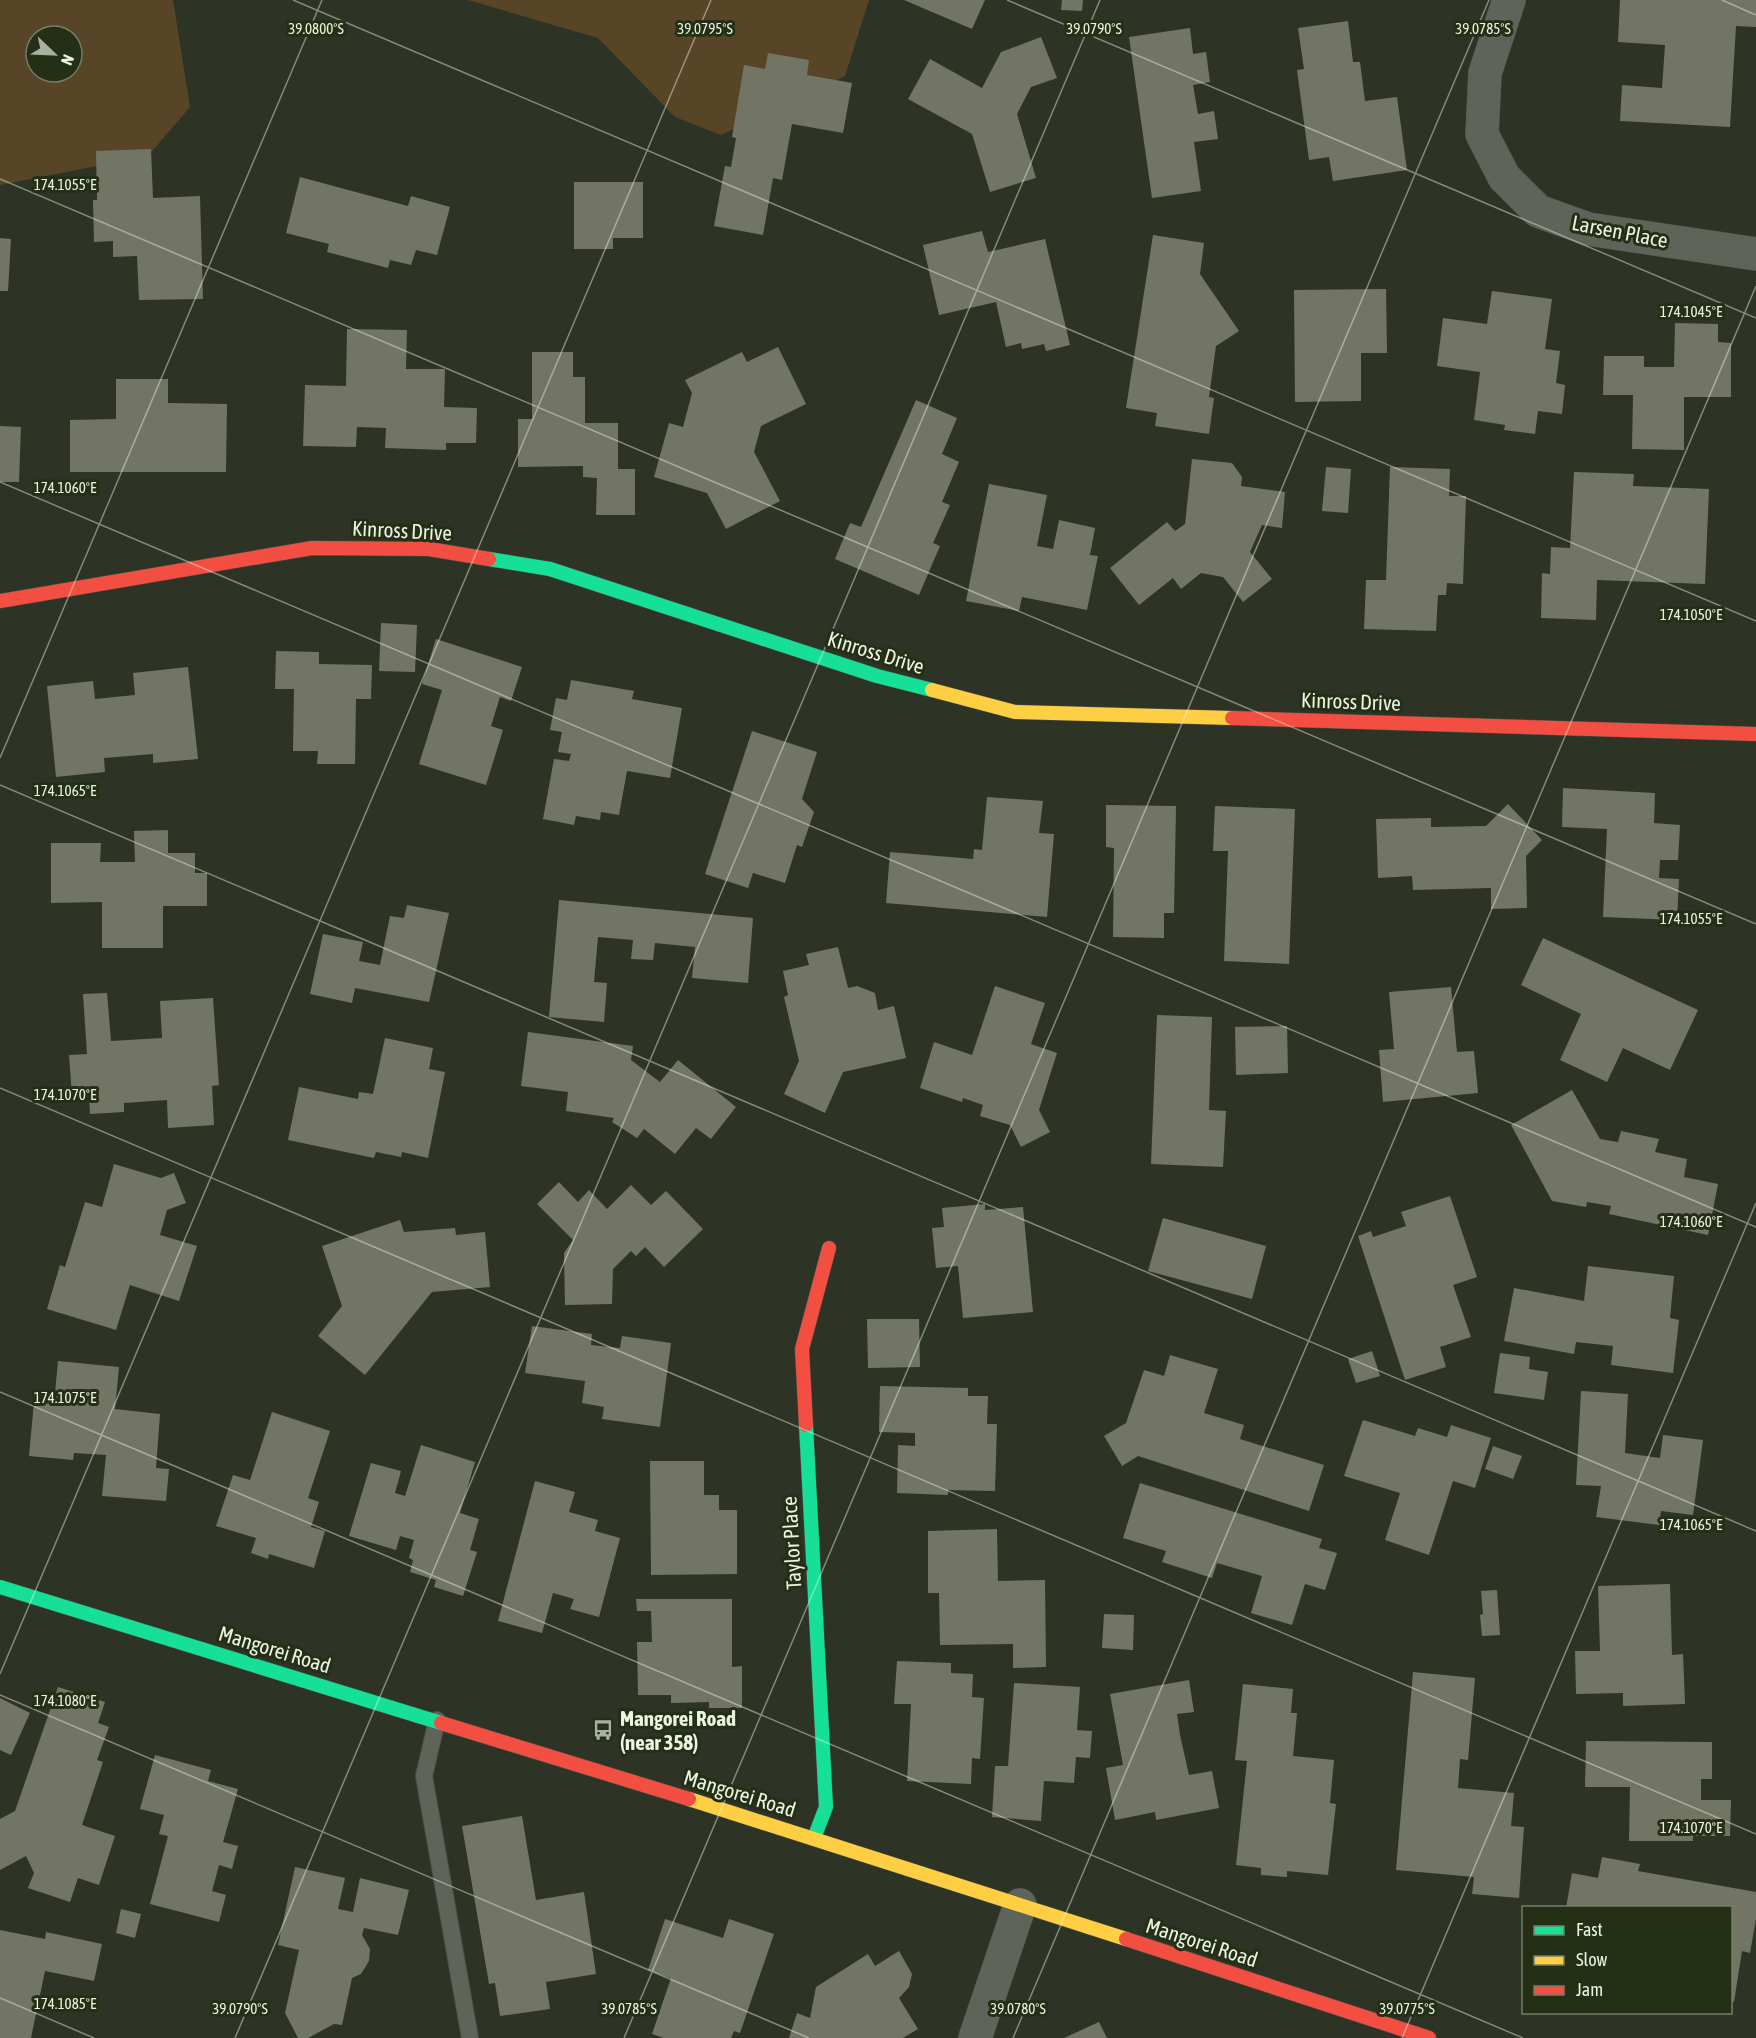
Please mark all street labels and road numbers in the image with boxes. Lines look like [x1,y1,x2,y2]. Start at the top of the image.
street label: Larsen Place [1570,210,1670,252]
street label: Kinross Drive [352,515,452,545]
street label: Kinross Drive [825,626,927,678]
street label: Kinross Drive [1301,687,1401,715]
street label: Taylor Place [777,1496,805,1590]
street label: Mangorei Road [216,1621,334,1677]
street label: Mangorei Road [681,1765,799,1821]
street label: Mangorei Road [1143,1913,1261,1971]

